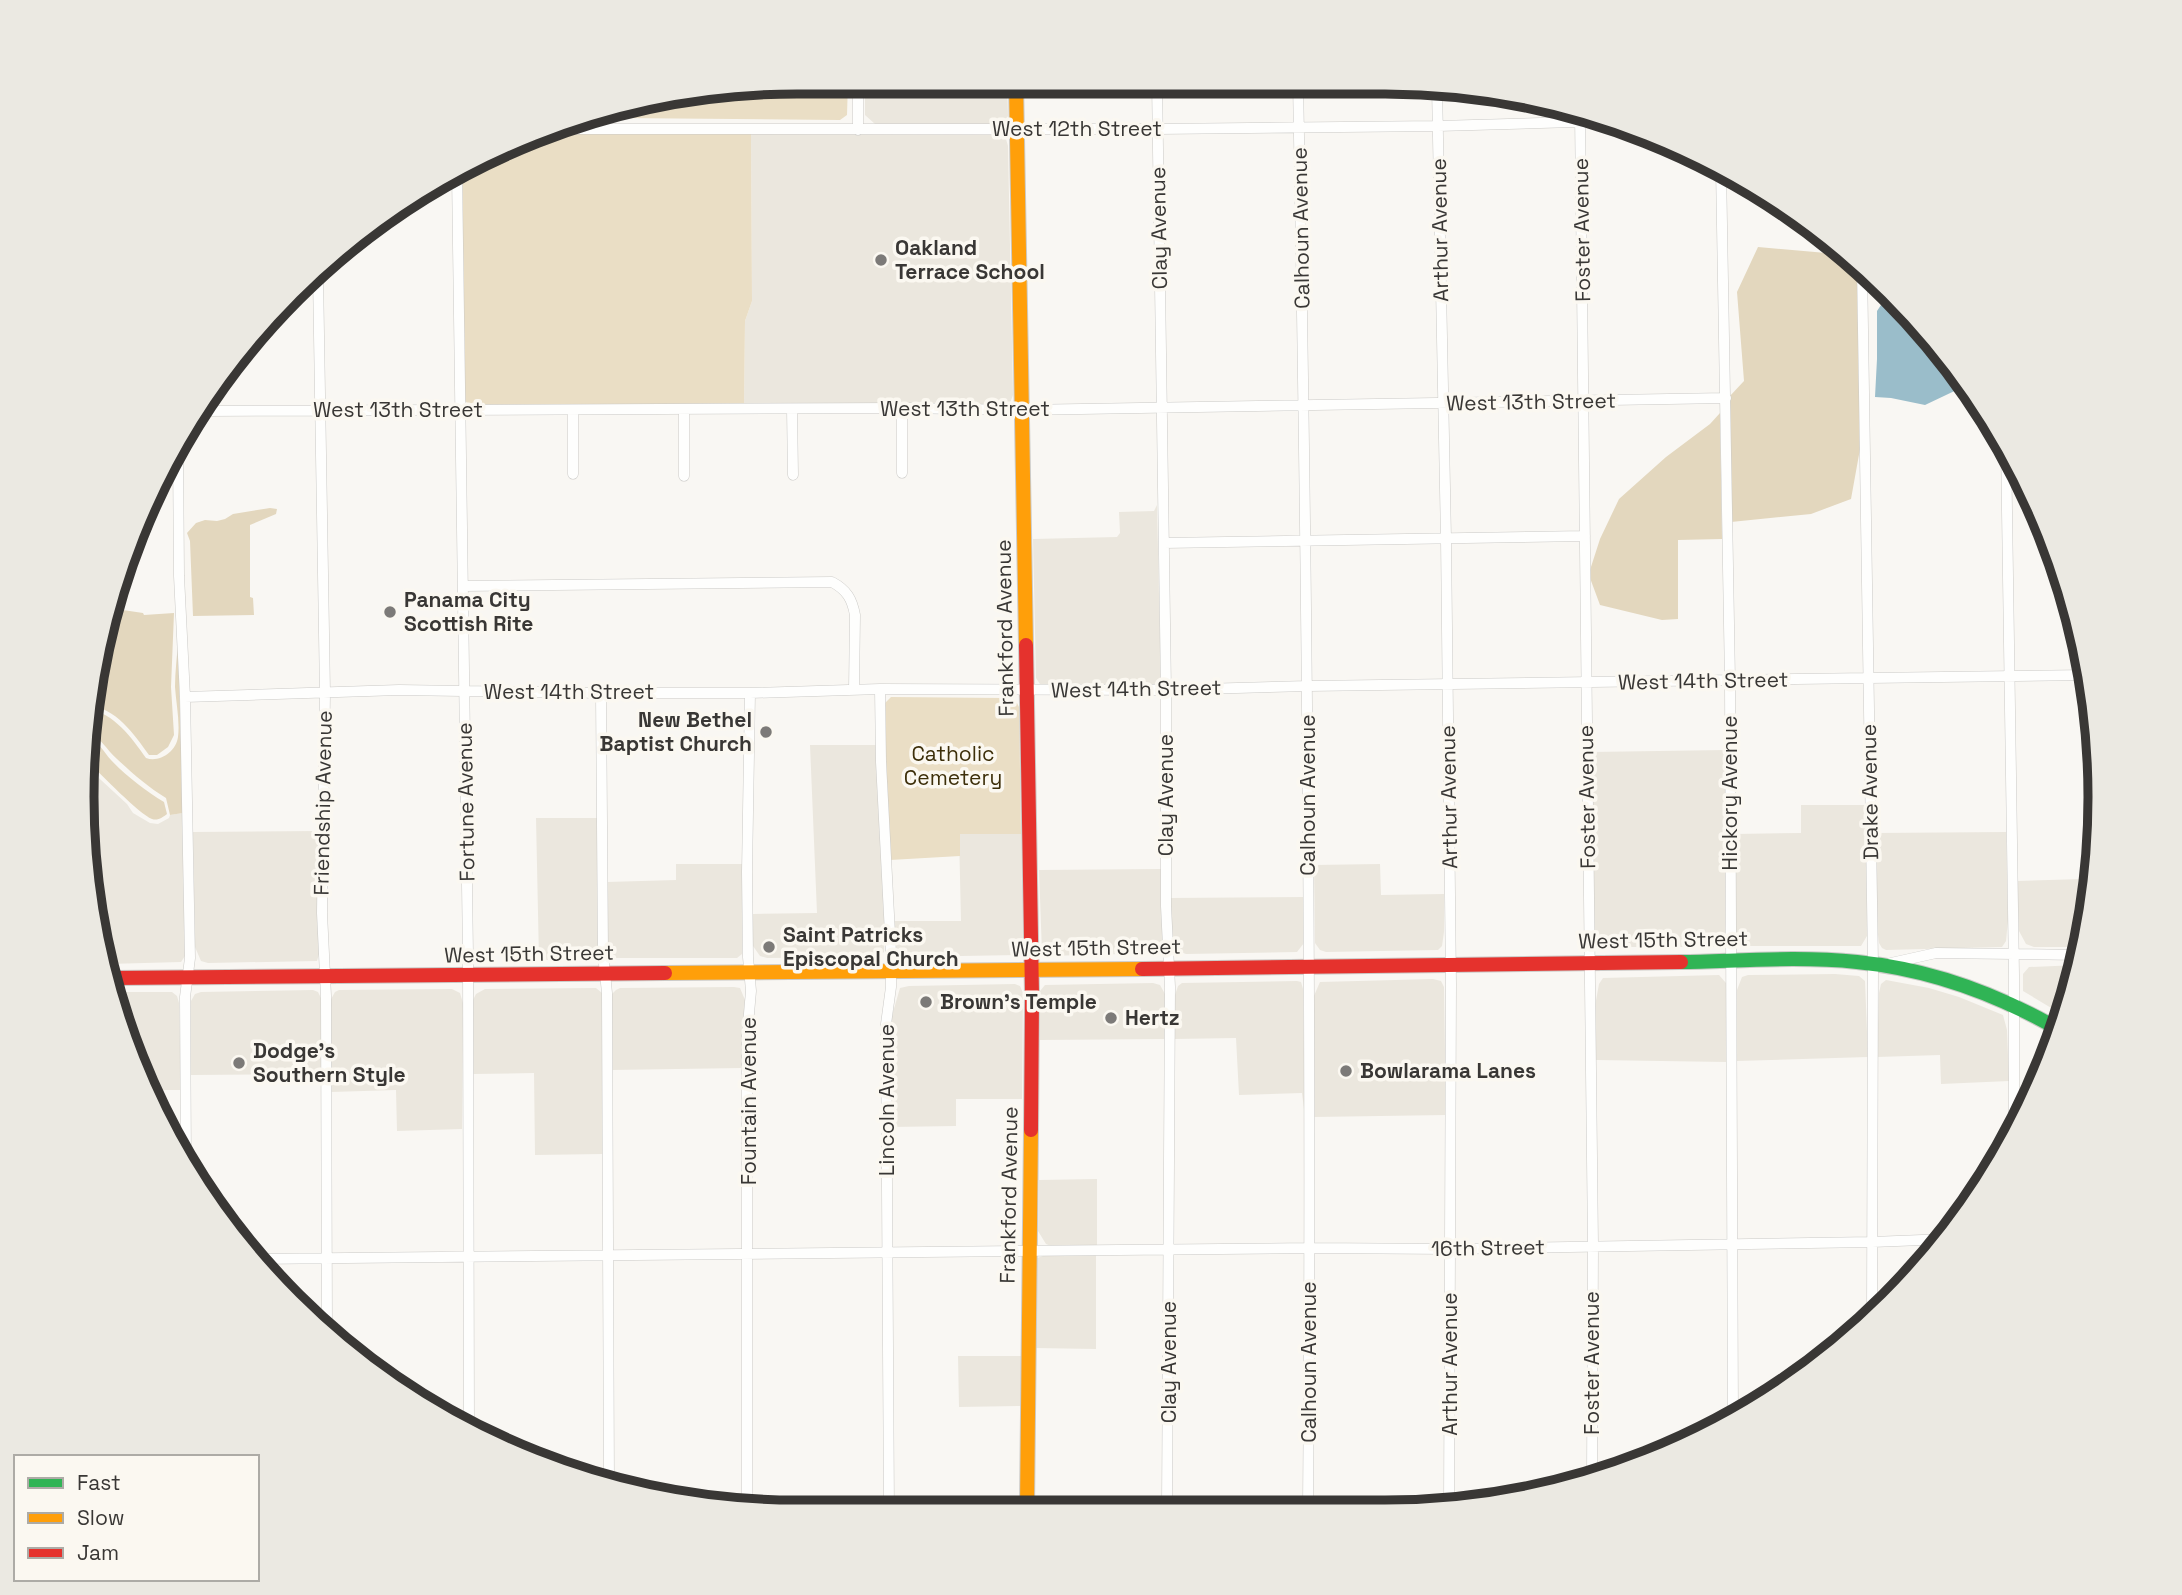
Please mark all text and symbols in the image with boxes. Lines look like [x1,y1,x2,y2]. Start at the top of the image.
street label: West 12th Street [992,115,1162,142]
street label: Calhoun Avenue [1286,147,1315,309]
street label: Arthur Avenue [1425,158,1454,302]
street label: Foster Avenue [1567,158,1596,302]
street label: Clay Avenue [1144,166,1173,290]
place label: Oakland Terrace School [895,234,1045,285]
marker: Oakland Terrace School [873,252,889,268]
street label: West 13th Street [1446,387,1616,416]
street label: West 13th Street [880,395,1050,422]
street label: West 13th Street [313,396,483,423]
street label: Frankford Avenue [989,539,1020,717]
place label: Panama City Scottish Rite [404,586,533,637]
marker: Panama City Scottish Rite [382,604,398,620]
street label: West 14th Street [1618,666,1788,695]
street label: West 14th Street [1051,674,1221,703]
street label: West 14th Street [484,678,654,705]
place label: New Bethel Baptist Church [600,706,752,757]
street label: Friendship Avenue [307,710,338,896]
street label: Calhoun Avenue [1294,714,1321,876]
street label: Hickory Avenue [1716,715,1743,871]
street label: Fortune Avenue [451,722,480,882]
marker: New Bethel Baptist Church [758,724,774,740]
street label: Drake Avenue [1855,724,1884,860]
street label: Arthur Avenue [1434,725,1463,869]
street label: Foster Avenue [1572,725,1601,869]
street label: Clay Avenue [1152,734,1179,856]
park label: Catholic Cemetery [904,740,1002,791]
place label: Saint Patricks Episcopal Church [783,921,959,972]
street label: West 15th Street [1578,925,1748,954]
street label: West 15th Street [1011,933,1181,962]
street label: West 15th Street [444,939,614,968]
marker: Saint Patricks Episcopal Church [761,939,777,955]
place label: Brown's Temple [940,988,1097,1015]
marker: Brown's Temple [918,994,934,1010]
place label: Hertz [1125,1004,1180,1031]
marker: Hertz [1103,1010,1119,1026]
street label: Fountain Avenue [735,1017,762,1185]
street label: Lincoln Avenue [873,1024,900,1176]
place label: Dodge's Southern Style [253,1037,406,1088]
marker: Dodge's Southern Style [231,1055,247,1071]
place label: Bowlarama Lanes [1360,1057,1536,1084]
marker: Bowlarama Lanes [1338,1063,1354,1079]
street label: Frankford Avenue [993,1106,1024,1284]
street label: 16th Street [1431,1233,1545,1262]
street label: Calhoun Avenue [1295,1281,1322,1443]
street label: Foster Avenue [1578,1291,1605,1435]
street label: Arthur Avenue [1436,1292,1463,1436]
street label: Clay Avenue [1155,1301,1182,1423]
legend [14,1455,259,1581]
text: Fast [77,1469,121,1496]
text: Slow [77,1504,125,1531]
text: Jam [77,1539,119,1566]

